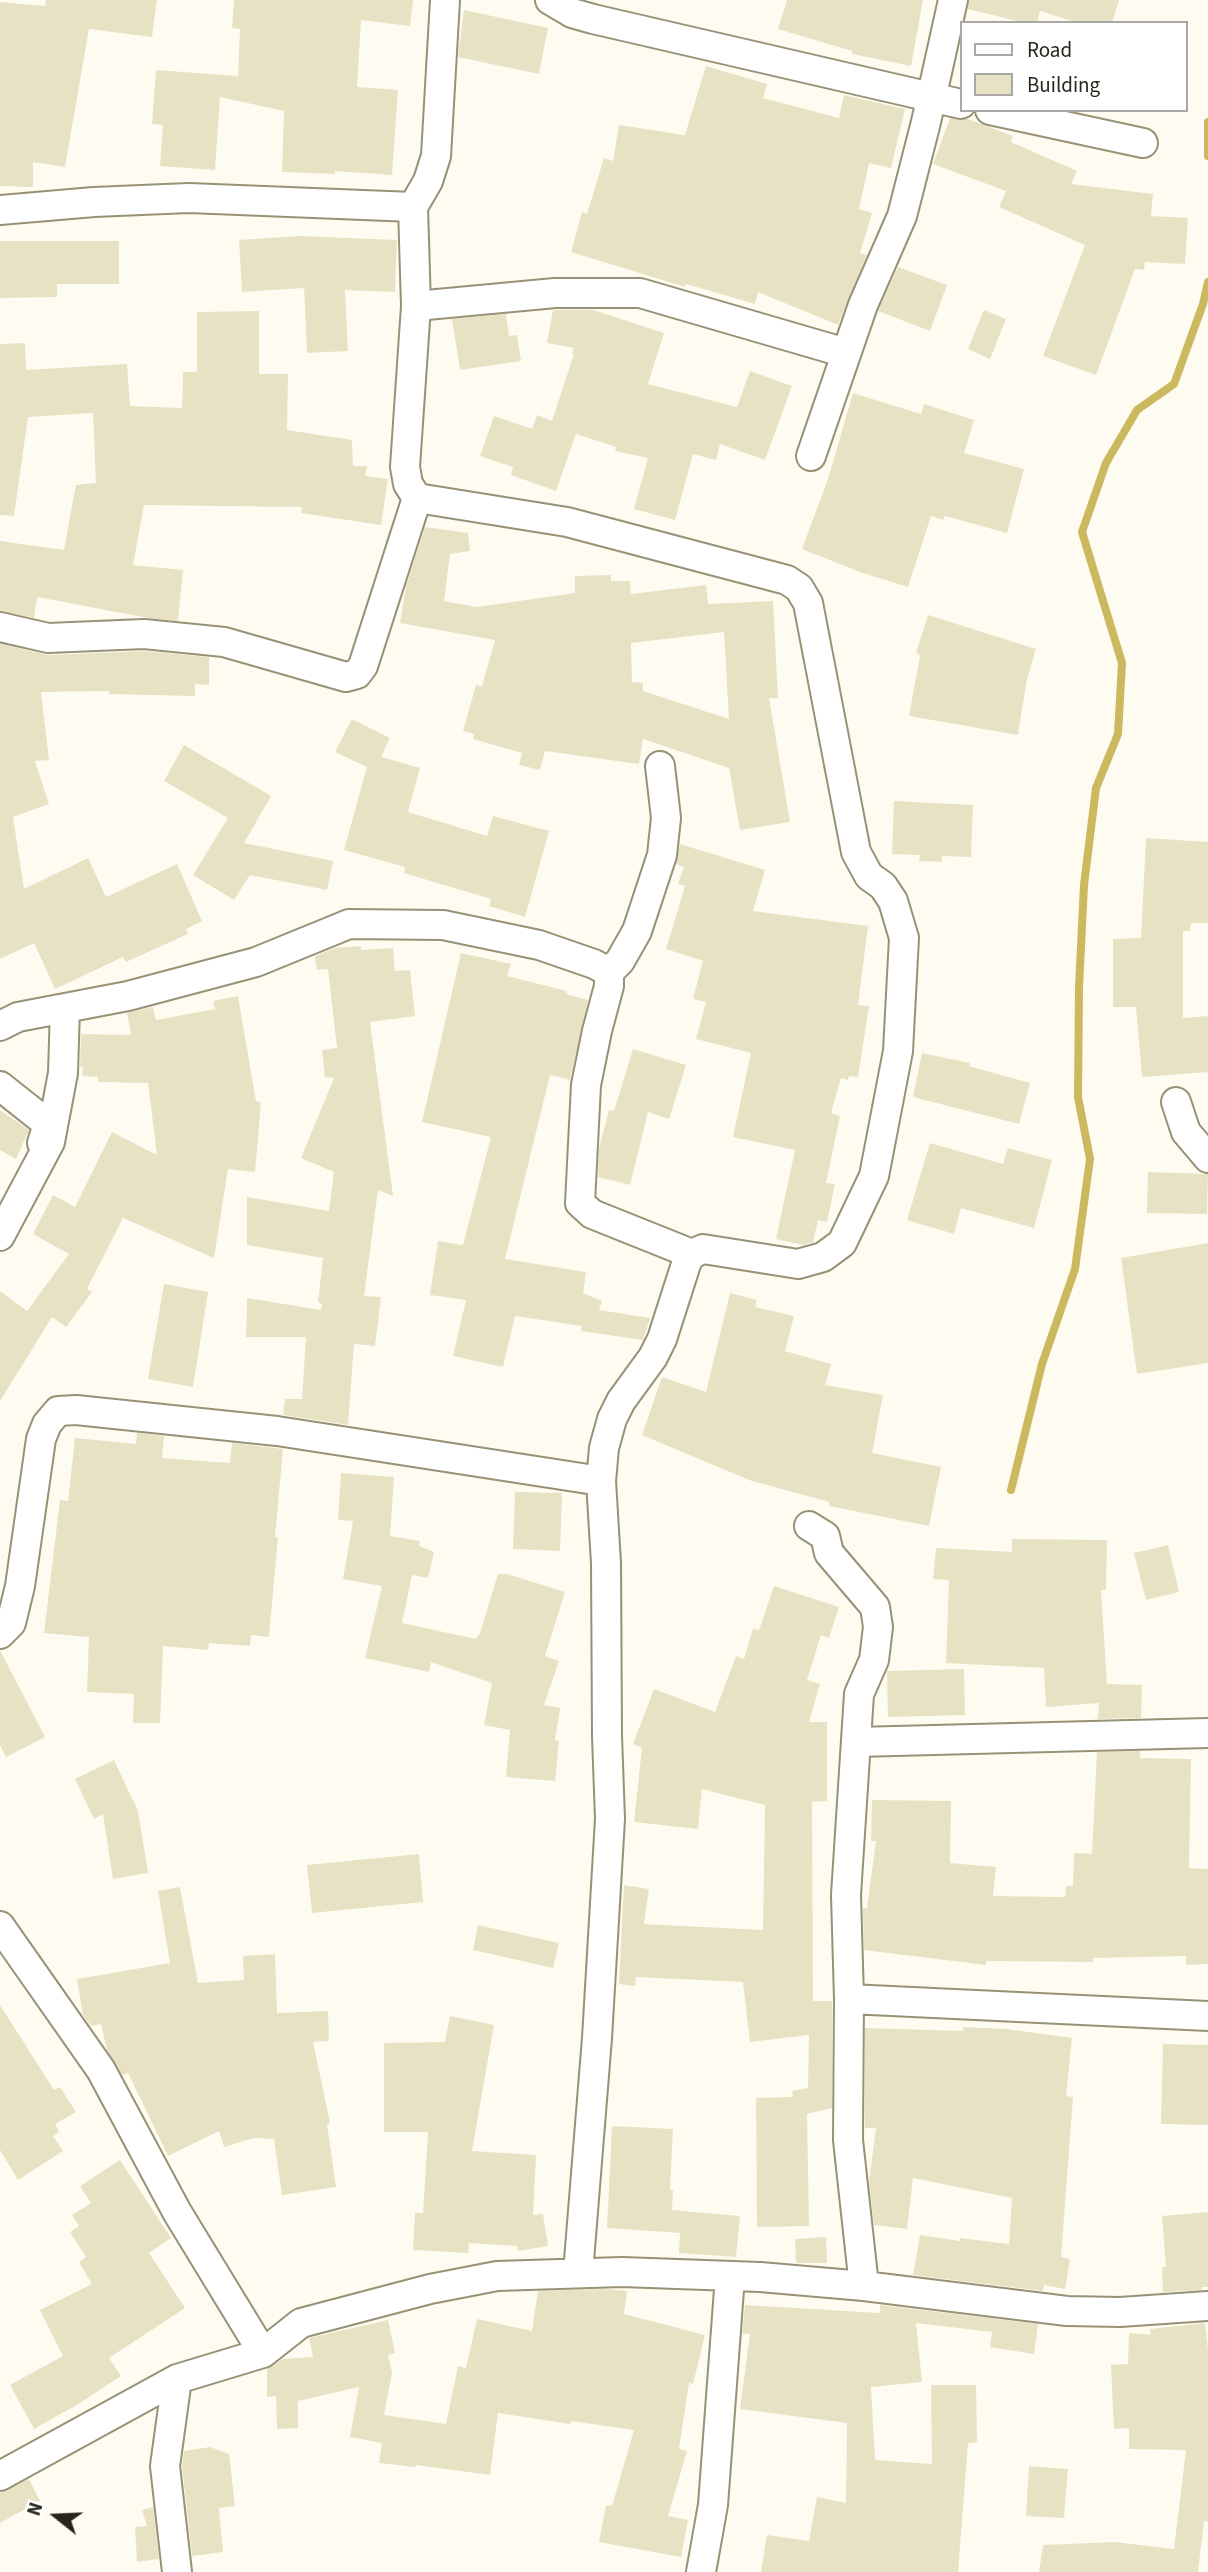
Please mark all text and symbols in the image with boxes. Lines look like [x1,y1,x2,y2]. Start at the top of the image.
legend [960,21,1187,112]
text: Road [1027,35,1072,65]
text: Building [1027,70,1100,100]
north arrow [21,2481,91,2551]
text: N [21,2499,50,2520]

